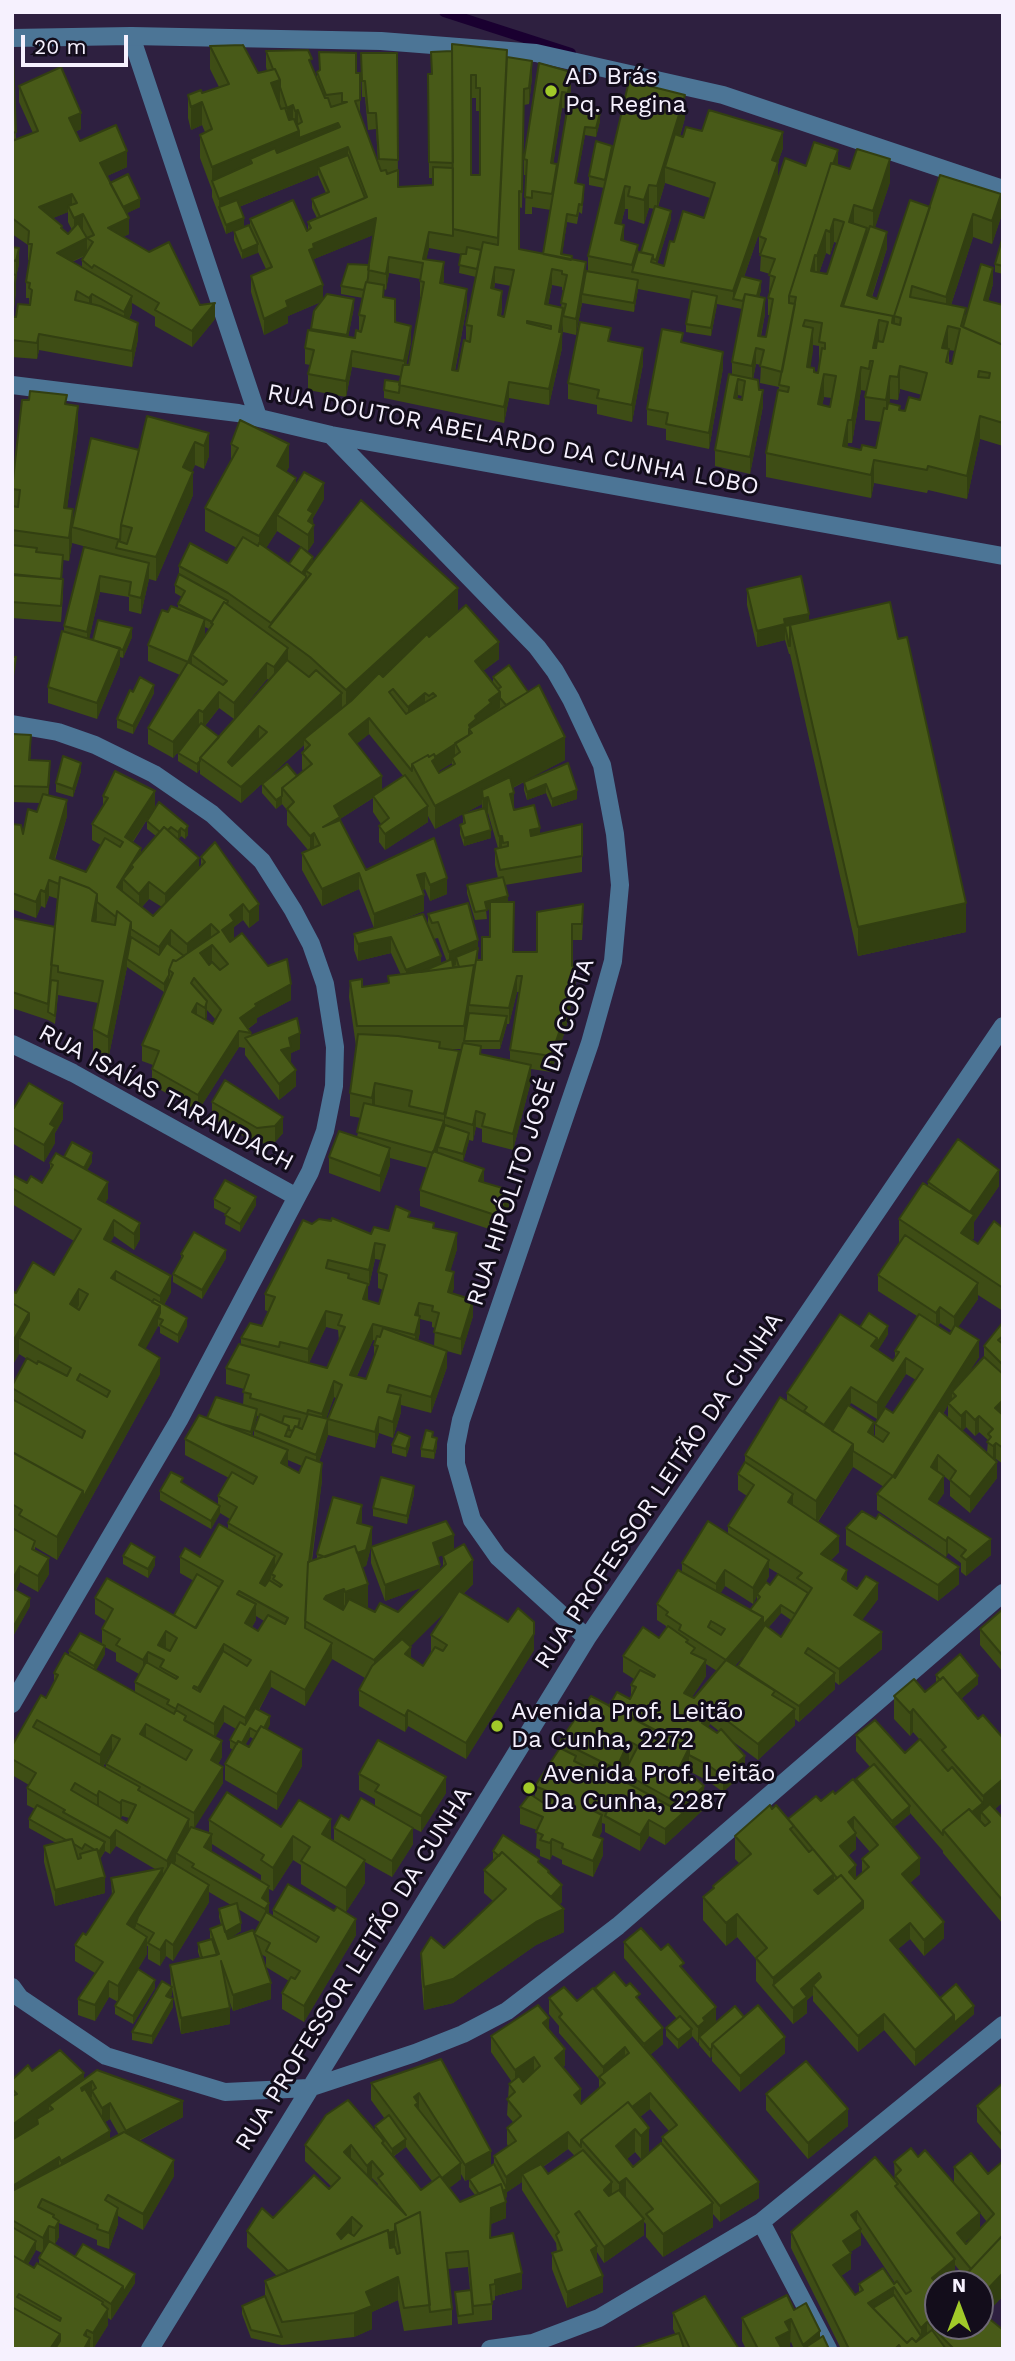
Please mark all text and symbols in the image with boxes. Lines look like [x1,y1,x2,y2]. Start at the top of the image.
scale bar [24,21,131,65]
text: 20 m [34,34,86,59]
place label: AD Brás Pq. Regina [565,63,686,119]
marker: AD Brás Pq. Regina [543,83,559,99]
street label: RUA DOUTOR ABELARDO DA CUNHA LOBO [265,378,761,502]
street label: RUA HIPÓLITO JOSÉ DA COSTA [461,955,601,1309]
street label: RUA ISAÍAS TARANDACH [34,1018,298,1178]
street label: RUA PROFESSOR LEITÃO DA CUNHA [529,1307,789,1675]
place label: Avenida Prof. Leitão Da Cunha, 2272 [511,1698,743,1754]
marker: Avenida Prof. Leitão Da Cunha, 2272 [489,1718,505,1734]
place label: Avenida Prof. Leitão Da Cunha, 2287 [543,1760,775,1816]
marker: Avenida Prof. Leitão Da Cunha, 2287 [521,1780,537,1796]
street label: RUA PROFESSOR LEITÃO DA CUNHA [230,1782,478,2156]
north arrow [924,2270,994,2340]
text: N [952,2274,966,2297]

